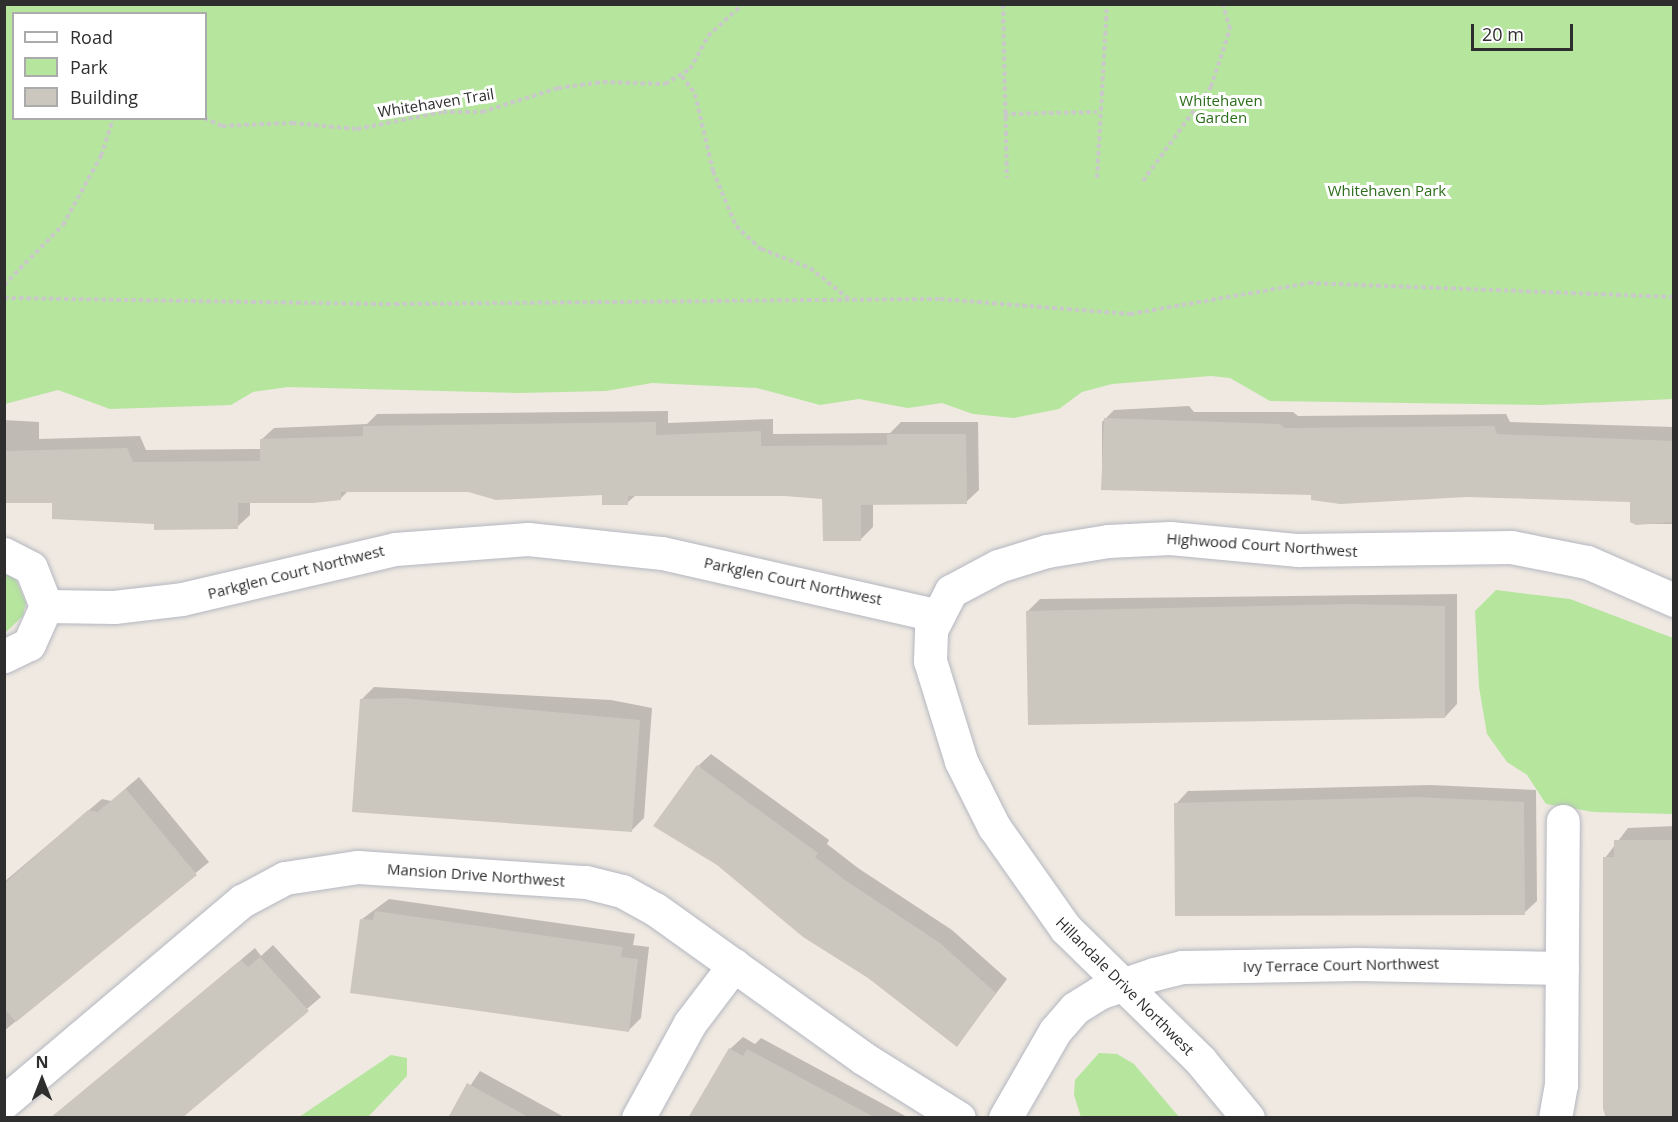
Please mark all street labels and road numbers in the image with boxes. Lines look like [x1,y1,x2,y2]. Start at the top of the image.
street label: Whitehaven Trail [377,85,495,121]
street label: Highwood Court Northwest [1166,529,1358,561]
street label: Parkglen Court Northwest [206,541,386,603]
street label: Parkglen Court Northwest [702,553,884,609]
street label: Mansion Drive Northwest [386,860,566,890]
street label: Hillandale Drive Northwest [1052,913,1198,1059]
street label: Ivy Terrace Court Northwest [1243,954,1439,976]

